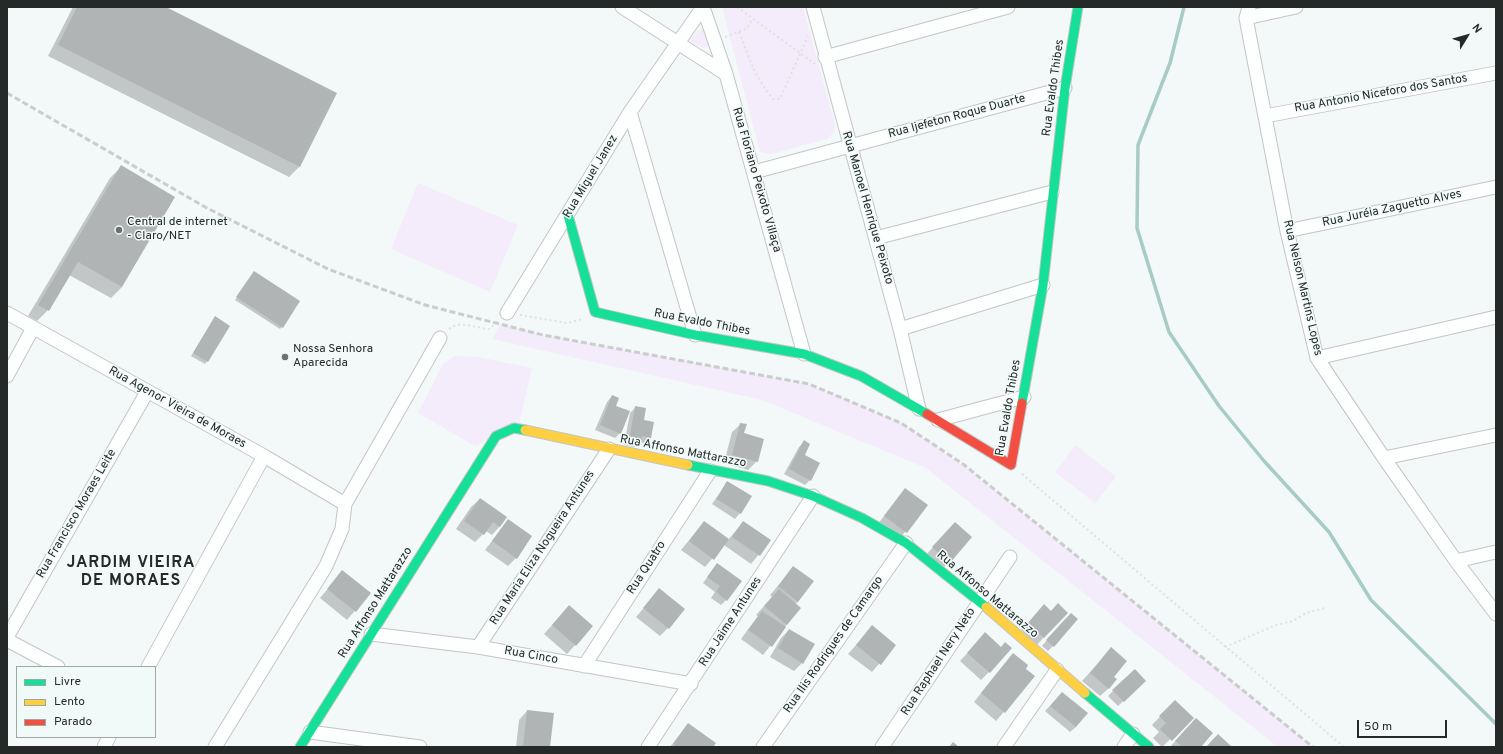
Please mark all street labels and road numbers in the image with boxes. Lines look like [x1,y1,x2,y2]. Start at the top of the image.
street label: Rua Evaldo Thibes [1040,39,1068,137]
street label: Rua Antonio Niceforo dos Santos [1293,72,1469,116]
street label: Rua Ijefeton Roque Duarte [887,92,1027,142]
street label: Rua Floriano Peixoto Villaça [728,106,784,254]
street label: Rua Manoel Henrique Peixoto [838,130,896,286]
street label: Rua Miguel Janez [560,133,622,221]
street label: Rua Juréia Zaguetto Alves [1321,187,1463,231]
street label: Rua Nelson Martins Lopes [1279,219,1325,357]
street label: Rua Evaldo Thibes [653,307,751,339]
street label: Rua Evaldo Thibes [993,359,1025,457]
street label: Rua Agenor Vieira de Moraes [106,364,248,452]
street label: Rua Affonso Mattarazzo [619,433,747,471]
street label: Rua Francisco Moraes Leite [34,447,120,581]
street label: Rua Maria Eliza Nogueira Antunes [488,468,598,628]
street label: Rua Quatro [624,539,670,597]
street label: Rua Affonso Mattarazzo [336,545,416,661]
street label: Rua Affonso Mattarazzo [933,548,1041,642]
street label: Rua Jaime Antunes [697,574,765,670]
street label: Rua Ilis Rodrigues de Camargo [781,574,887,716]
street label: Rua Raphael Nery Neto [899,605,979,719]
street label: Rua Cinco [503,644,559,668]

